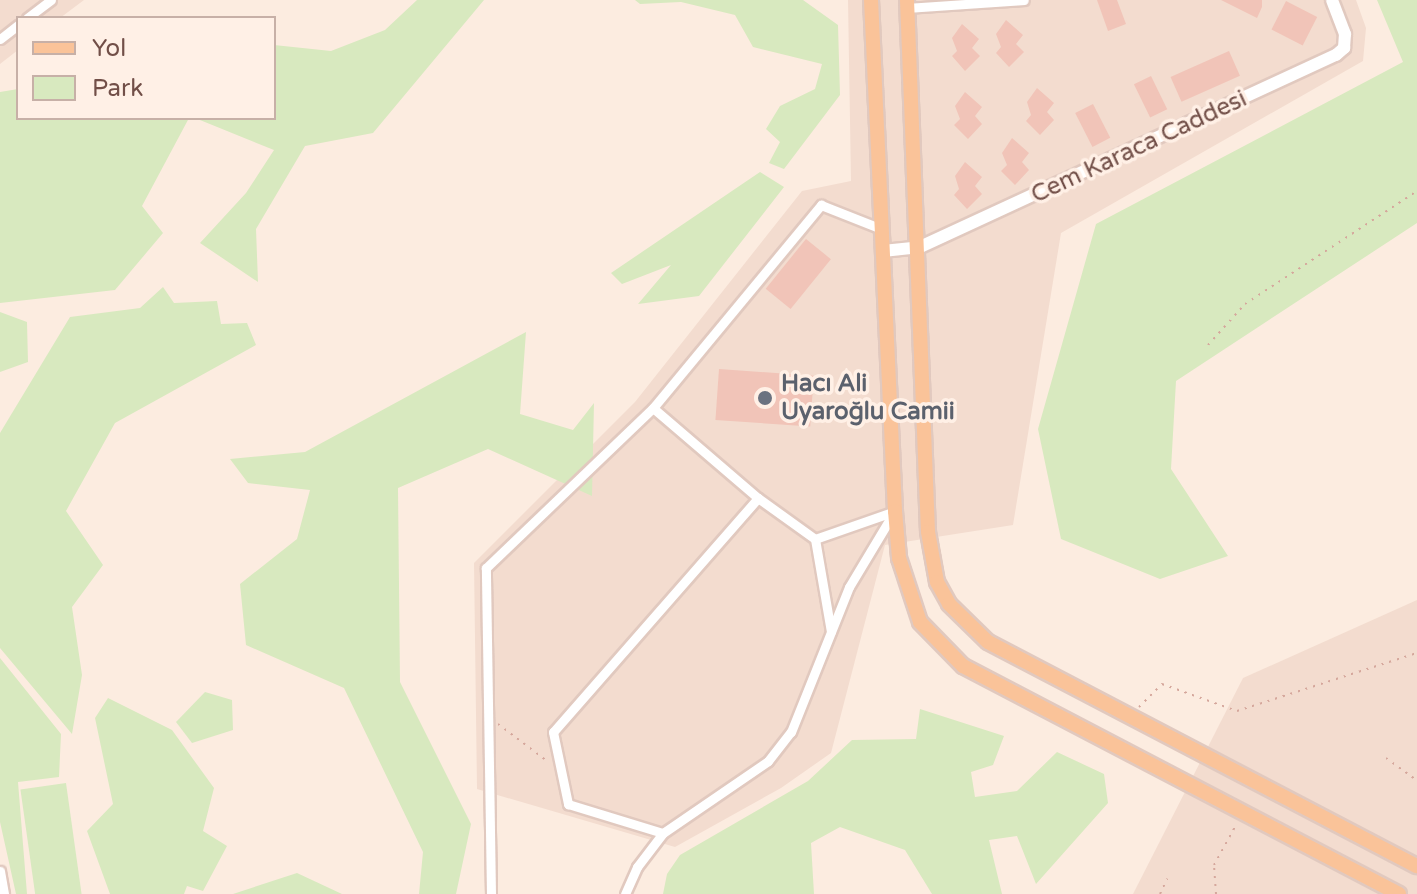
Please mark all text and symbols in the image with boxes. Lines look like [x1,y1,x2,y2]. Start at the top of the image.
legend [16,16,276,120]
text: Yol [92,34,126,63]
text: Park [92,74,143,103]
street label: Cem Karaca Caddesi [1027,84,1251,210]
place label: Hacı Ali Uyaroğlu Camii [781,370,955,426]
marker: Hacı Ali Uyaroğlu Camii [756,389,774,407]

